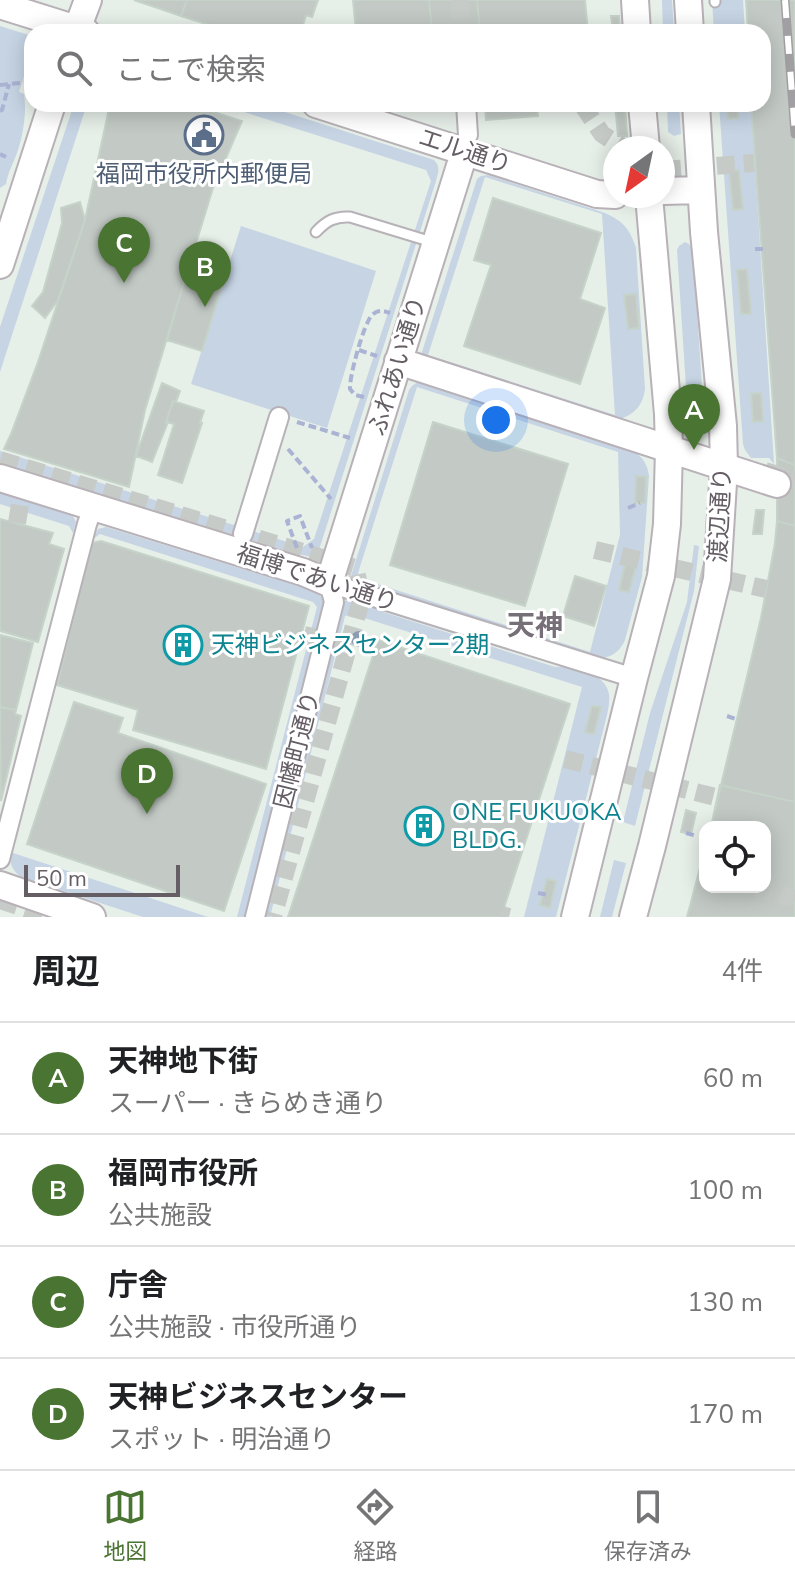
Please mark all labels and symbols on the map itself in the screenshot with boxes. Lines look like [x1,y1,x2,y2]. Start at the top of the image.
public building icon: 福岡市役所内郵便局 [183,114,225,156]
street label: エル通り [414,121,516,181]
north arrow [603,136,675,208]
place label: 福岡市役所内郵便局 [96,158,312,190]
pin: C [98,217,150,283]
pin: B [179,241,231,307]
street label: ふれあい通り [361,292,433,440]
pin: A [668,384,720,450]
your location [476,400,516,440]
street label: 渡辺通り [702,466,738,564]
street label: 福博であい通り [232,537,402,619]
district label: 天神 [507,607,563,645]
building icon: 天神ビジネスセンター2期 [162,624,204,666]
place label: 天神ビジネスセンター2期 [211,629,489,661]
street label: 因幡町通り [267,688,327,812]
pin: D [121,748,173,814]
place label: ONE FUKUOKA BLDG. [452,796,622,856]
building icon: ONE FUKUOKA BLDG. [403,805,445,847]
scale bar [24,861,180,897]

